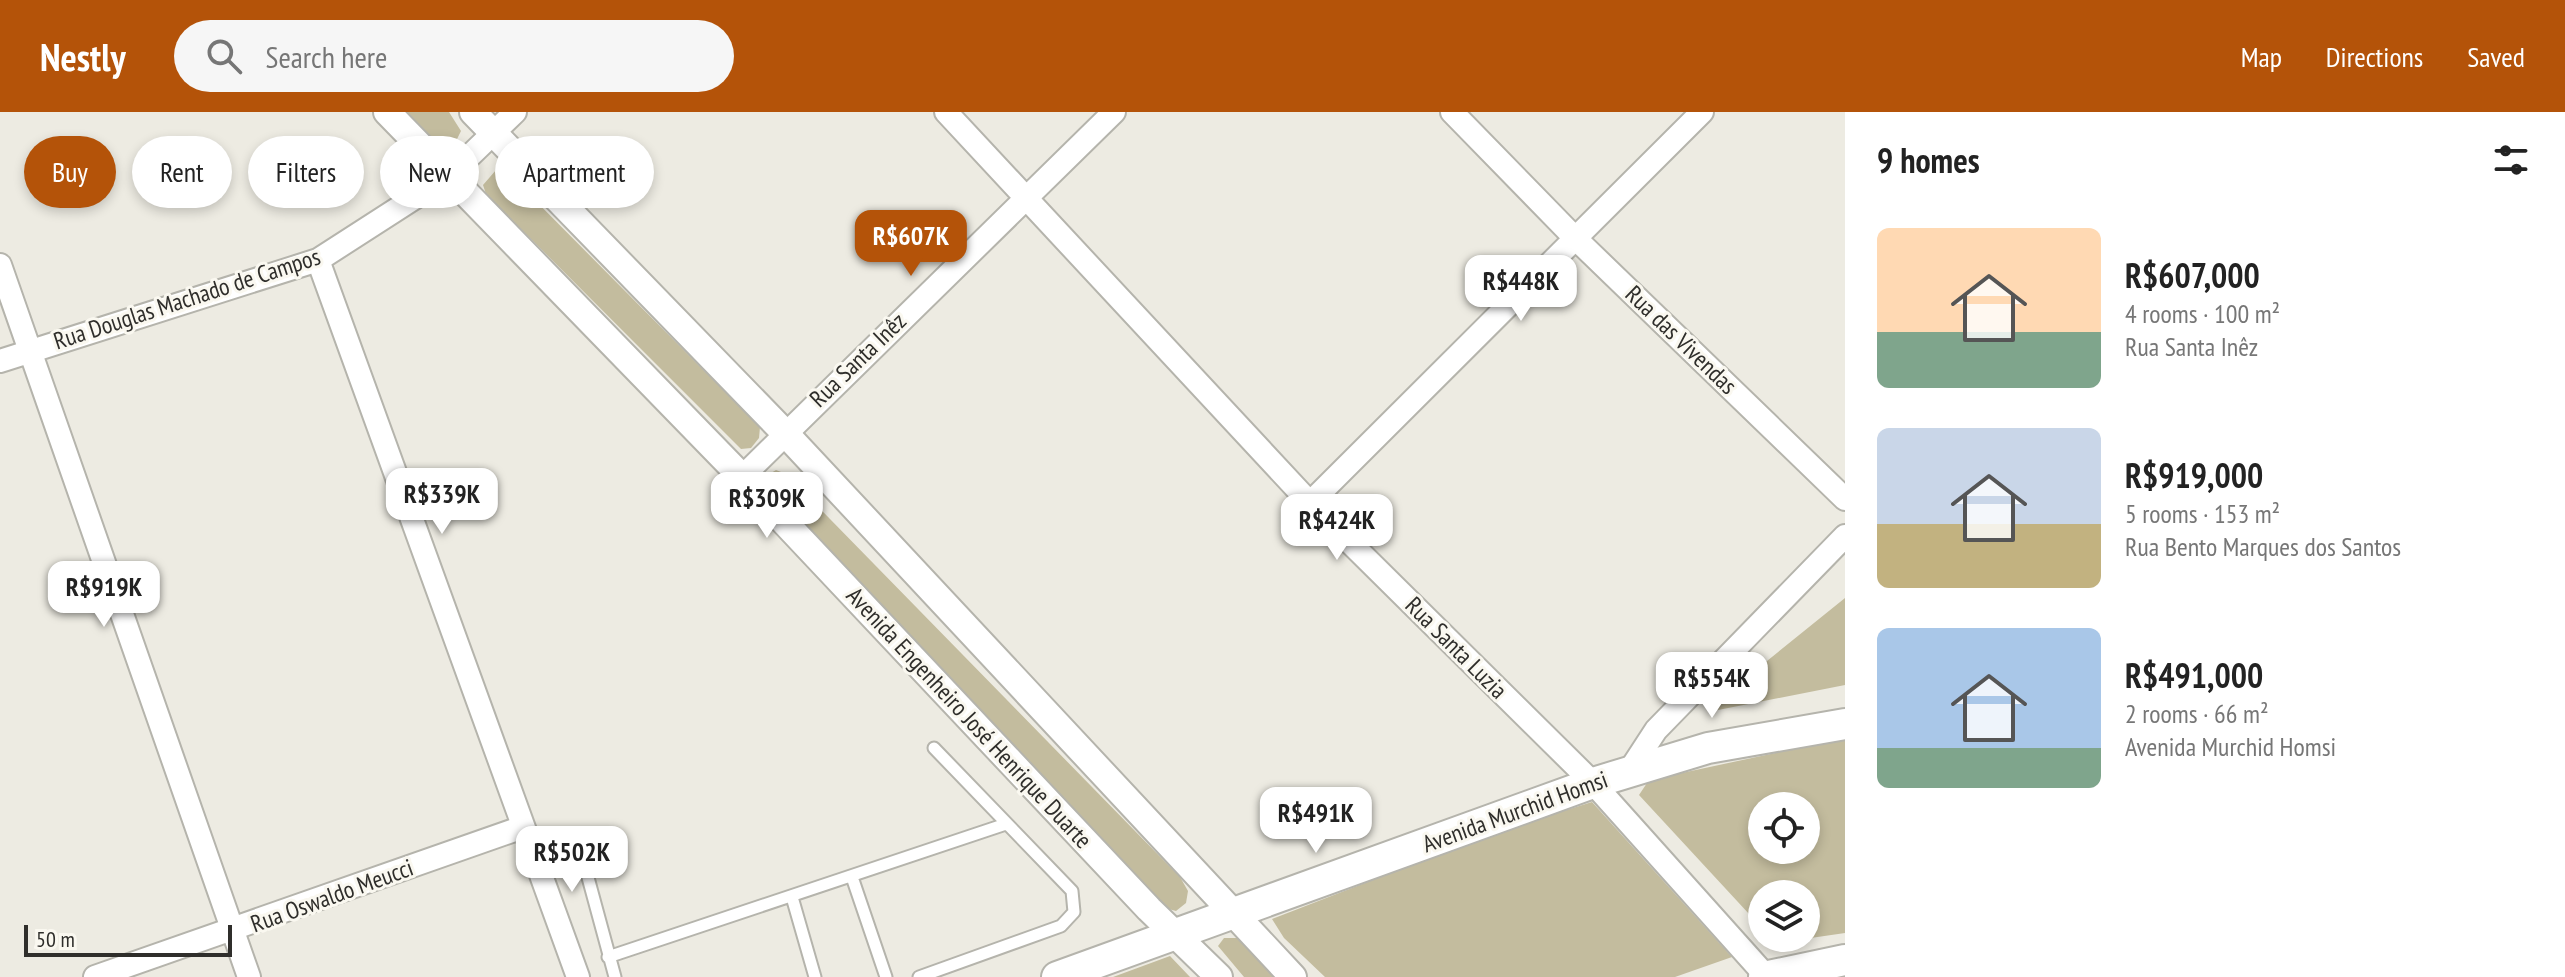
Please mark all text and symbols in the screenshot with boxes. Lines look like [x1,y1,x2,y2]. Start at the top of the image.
search box [174,20,734,92]
text: Nestly [40,32,126,81]
icon: search [202,34,246,78]
text: Search here [266,37,387,76]
text: Map [2241,38,2282,75]
text: Directions [2326,38,2423,75]
text: Saved [2467,38,2525,75]
chip: Buy [24,136,116,208]
chip: Rent [132,136,232,208]
chip: Filters [248,136,364,208]
chip: New [380,136,479,208]
chip: Apartment [495,136,654,208]
text: 9 homes [1877,138,1980,182]
icon: filters [2489,138,2533,182]
pin: R$607K [846,210,976,278]
text: R$607K [873,219,949,252]
street label: Rua Douglas Machado de Campos [50,241,324,356]
text: R$607,000 [2125,253,2260,297]
pin: R$448K [1456,255,1586,323]
icon: home [1941,260,2037,356]
text: R$448K [1483,264,1559,297]
street label: Rua das Vivendas [1619,279,1744,401]
text: 4 rooms · 100 m² [2125,297,2280,330]
street label: Rua Santa Inêz [803,306,913,413]
text: Rua Santa Inêz [2125,330,2258,363]
text: R$919,000 [2125,453,2263,497]
icon: home [1941,460,2037,556]
pin: R$339K [377,468,507,536]
pin: R$309K [702,472,832,540]
text: R$339K [404,477,480,510]
text: R$309K [729,481,805,514]
pin: R$424K [1272,494,1402,562]
text: 5 rooms · 153 m² [2125,497,2280,530]
text: R$424K [1299,503,1375,536]
text: Rua Bento Marques dos Santos [2125,530,2401,563]
pin: R$919K [39,561,169,629]
text: R$919K [66,570,142,603]
street label: Avenida Engenheiro José Henrique Duarte [840,580,1099,855]
street label: Rua Santa Luzia [1399,590,1514,705]
pin: R$554K [1647,652,1777,720]
text: R$491,000 [2125,653,2263,697]
icon: home [1941,660,2037,756]
text: R$554K [1674,661,1750,694]
text: 2 rooms · 66 m² [2125,697,2269,730]
text: Avenida Murchid Homsi [2125,730,2336,763]
street label: Avenida Murchid Homsi [1418,764,1612,859]
pin: R$491K [1251,787,1381,855]
map controls [1748,792,1820,952]
button: locate [1748,792,1820,864]
text: R$491K [1278,796,1354,829]
pin: R$502K [507,826,637,894]
text: R$502K [534,835,610,868]
street label: Rua Oswaldo Meucci [246,852,417,939]
button: layers [1748,880,1820,952]
scale bar [24,921,232,957]
text: 50 m [36,925,75,953]

